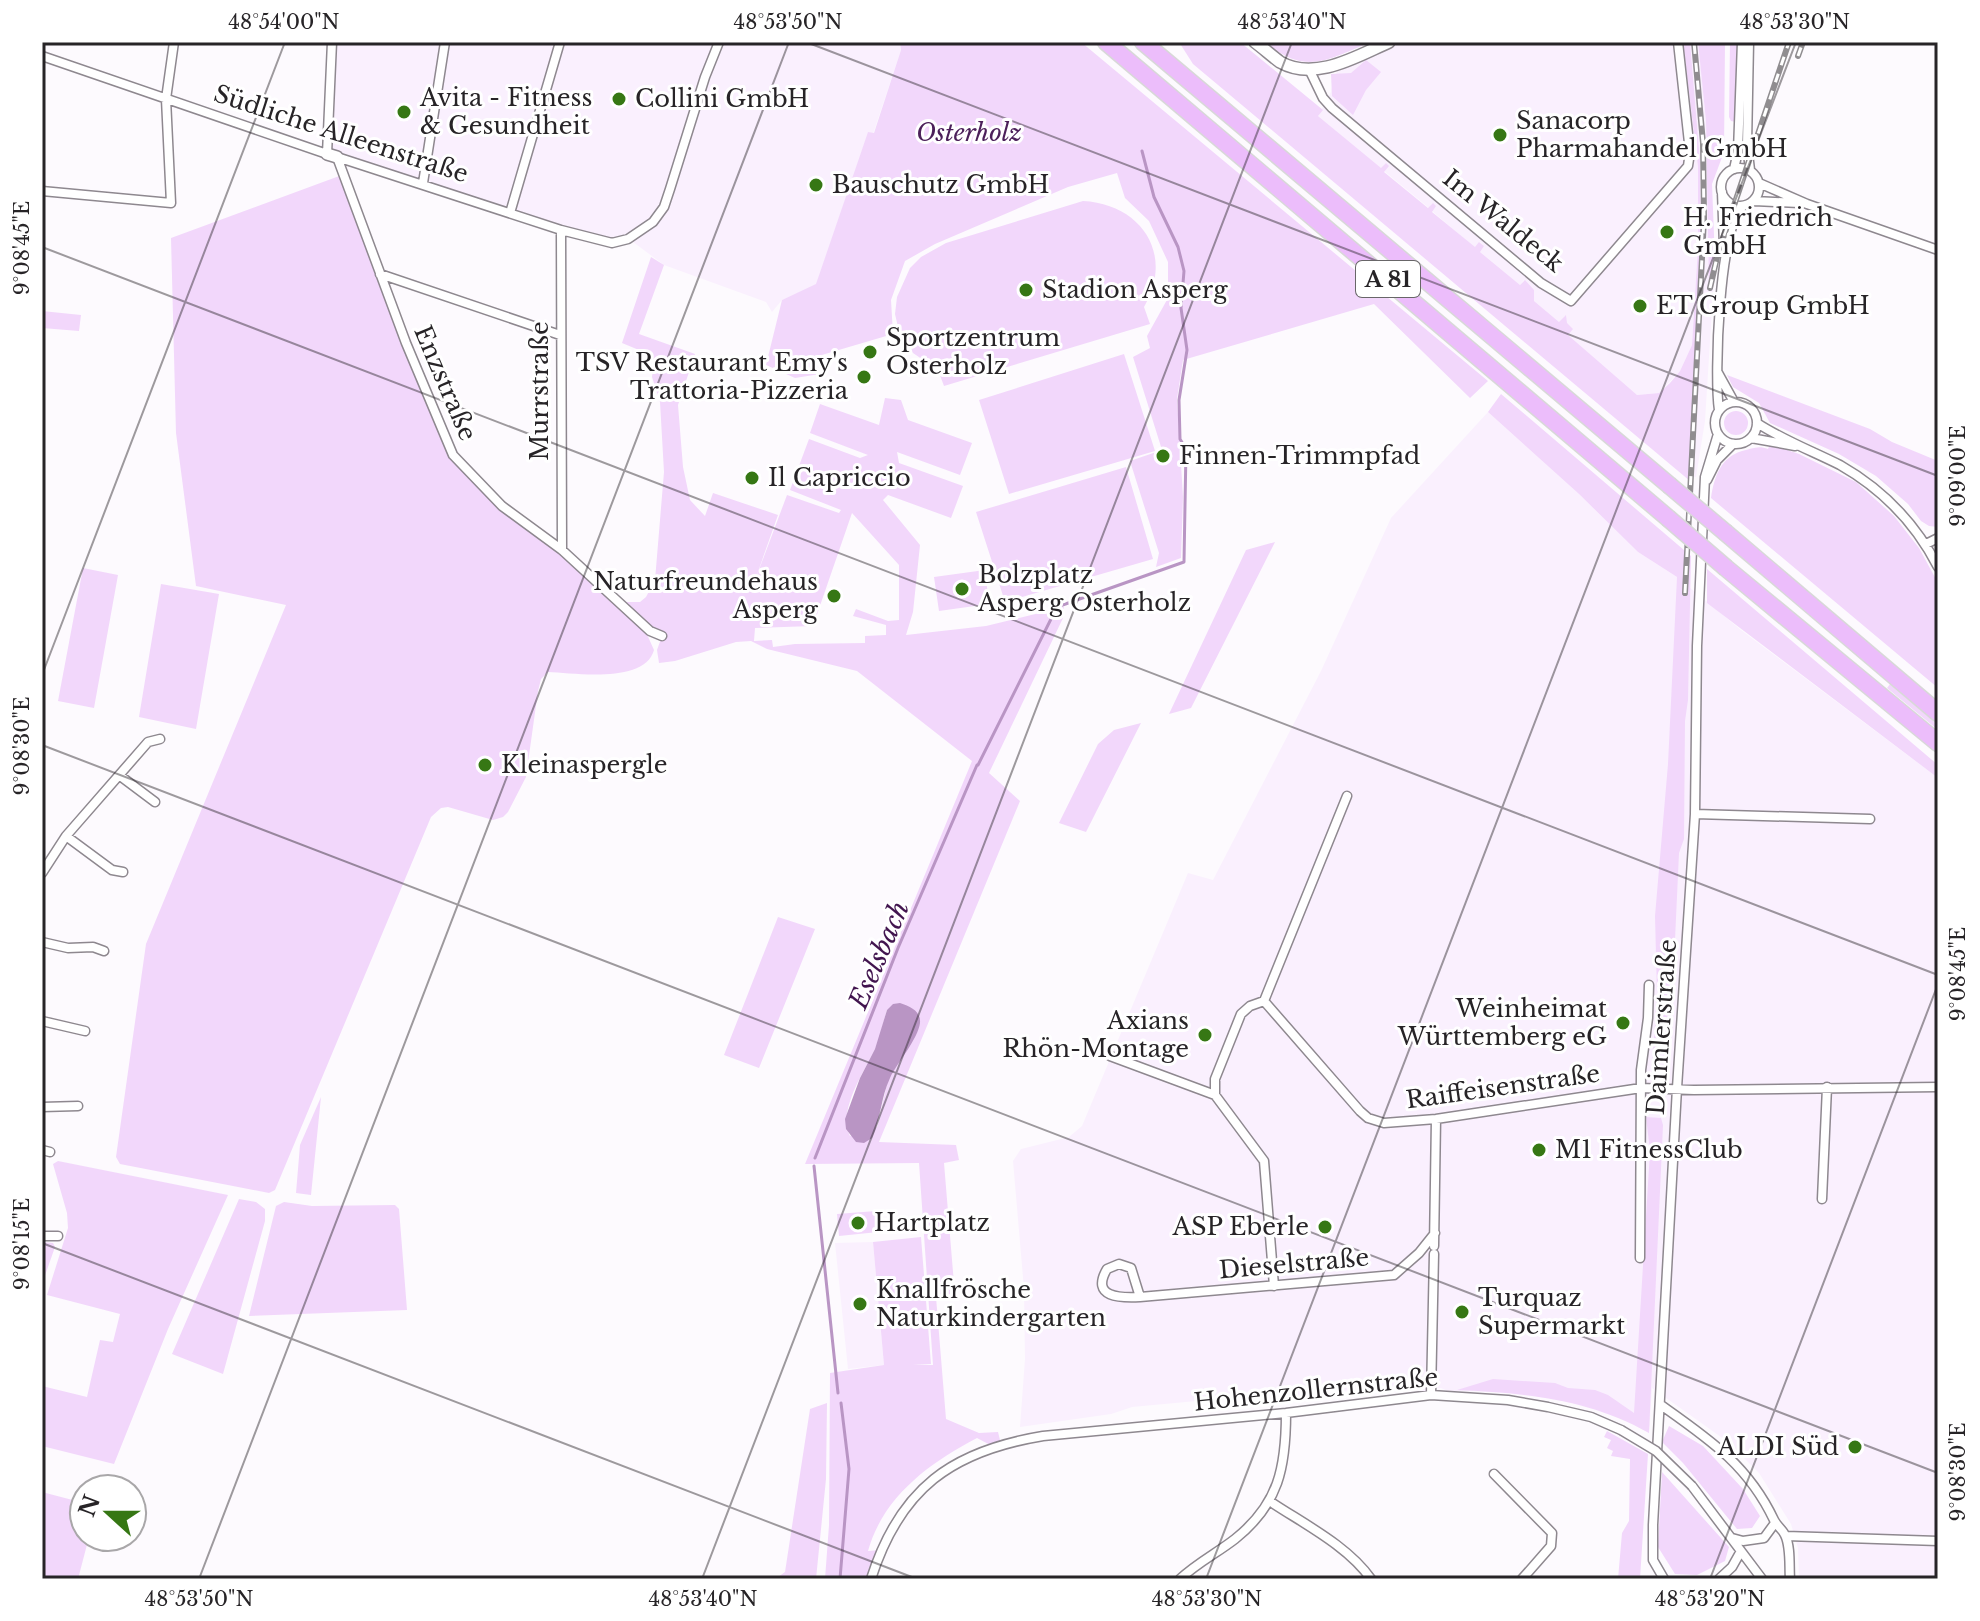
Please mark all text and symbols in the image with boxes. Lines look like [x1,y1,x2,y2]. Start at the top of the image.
text: 48°54'00"N [228,10,340,34]
text: 48°53'50"N [734,10,842,34]
text: 48°53'40"N [1238,10,1346,34]
text: 48°53'30"N [1740,10,1850,34]
street label: Südliche Alleenstraße [210,79,472,188]
place label: Avita - Fitness & Gesundheit [419,83,592,140]
place label: Collini GmbH [635,84,809,113]
marker: Collini GmbH [610,90,628,108]
marker: Avita - Fitness & Gesundheit [395,103,413,121]
place label: Sanacorp Pharmahandel GmbH [1516,106,1788,163]
park label: Osterholz [916,118,1022,147]
marker: Sanacorp Pharmahandel GmbH [1491,126,1509,144]
street label: Im Waldeck [1437,163,1570,278]
place label: Bauschutz GmbH [832,170,1049,199]
marker: Bauschutz GmbH [807,176,825,194]
text: 9°08'45"E [10,201,34,295]
place label: H. Friedrich GmbH [1683,203,1833,260]
marker: H. Friedrich GmbH [1658,223,1676,241]
road number: A 81 [1356,261,1420,297]
place label: Stadion Asperg [1042,275,1228,304]
marker: Stadion Asperg [1017,281,1035,299]
place label: ET Group GmbH [1656,291,1870,320]
marker: ET Group GmbH [1631,297,1649,315]
street label: Enzstraße [408,321,483,445]
street label: Murrstraße [525,321,554,461]
place label: Sportzentrum Osterholz [886,323,1060,380]
marker: Sportzentrum Osterholz [861,343,879,361]
place label: TSV Restaurant Emy's Trattoria-Pizzeria [576,348,849,405]
marker: TSV Restaurant Emy's Trattoria-Pizzeria [855,368,873,386]
text: 9°09'00"E [1946,425,1970,527]
place label: Finnen-Trimmpfad [1179,441,1420,470]
marker: Finnen-Trimmpfad [1154,447,1172,465]
place label: Il Capriccio [768,463,911,492]
marker: Il Capriccio [743,469,761,487]
place label: Bolzplatz Asperg Osterholz [977,560,1191,617]
place label: Naturfreundehaus Asperg [593,567,819,624]
marker: Bolzplatz Asperg Osterholz [953,580,971,598]
marker: Naturfreundehaus Asperg [825,587,843,605]
text: 9°08'30"E [10,697,34,795]
place label: Kleinaspergle [501,750,668,779]
marker: Kleinaspergle [476,756,494,774]
water label: Eselsbach [842,896,916,1015]
text: 9°08'45"E [1946,927,1970,1021]
street label: Daimlerstraße [1641,938,1682,1116]
place label: Weinheimat Württemberg eG [1397,994,1607,1051]
place label: Axians Rhön-Montage [1002,1006,1189,1063]
marker: Weinheimat Württemberg eG [1614,1014,1632,1032]
marker: Axians Rhön-Montage [1196,1026,1214,1044]
street label: Raiffeisenstraße [1404,1059,1602,1114]
place label: M1 FitnessClub [1555,1135,1743,1164]
marker: M1 FitnessClub [1530,1141,1548,1159]
text: 9°08'15"E [10,1198,34,1290]
place label: Hartplatz [874,1208,990,1237]
place label: ASP Eberle [1171,1212,1309,1241]
marker: Hartplatz [849,1214,867,1232]
marker: ASP Eberle [1316,1218,1334,1236]
street label: Dieselstraße [1218,1242,1370,1285]
place label: Knallfrösche Naturkindergarten [876,1275,1106,1332]
place label: Turquaz Supermarkt [1478,1283,1625,1340]
marker: Knallfrösche Naturkindergarten [851,1295,869,1313]
marker: Turquaz Supermarkt [1453,1303,1471,1321]
street label: Hohenzollernstraße [1192,1362,1439,1417]
text: 9°08'30"E [1946,1423,1970,1521]
place label: ALDI Süd [1717,1432,1839,1461]
marker: ALDI Süd [1846,1438,1864,1456]
north arrow [68,1473,148,1553]
text: N [73,1491,106,1521]
text: 48°53'50"N [145,1587,253,1611]
text: 48°53'40"N [649,1587,757,1611]
text: 48°53'30"N [1152,1587,1262,1611]
text: 48°53'20"N [1655,1587,1765,1611]

